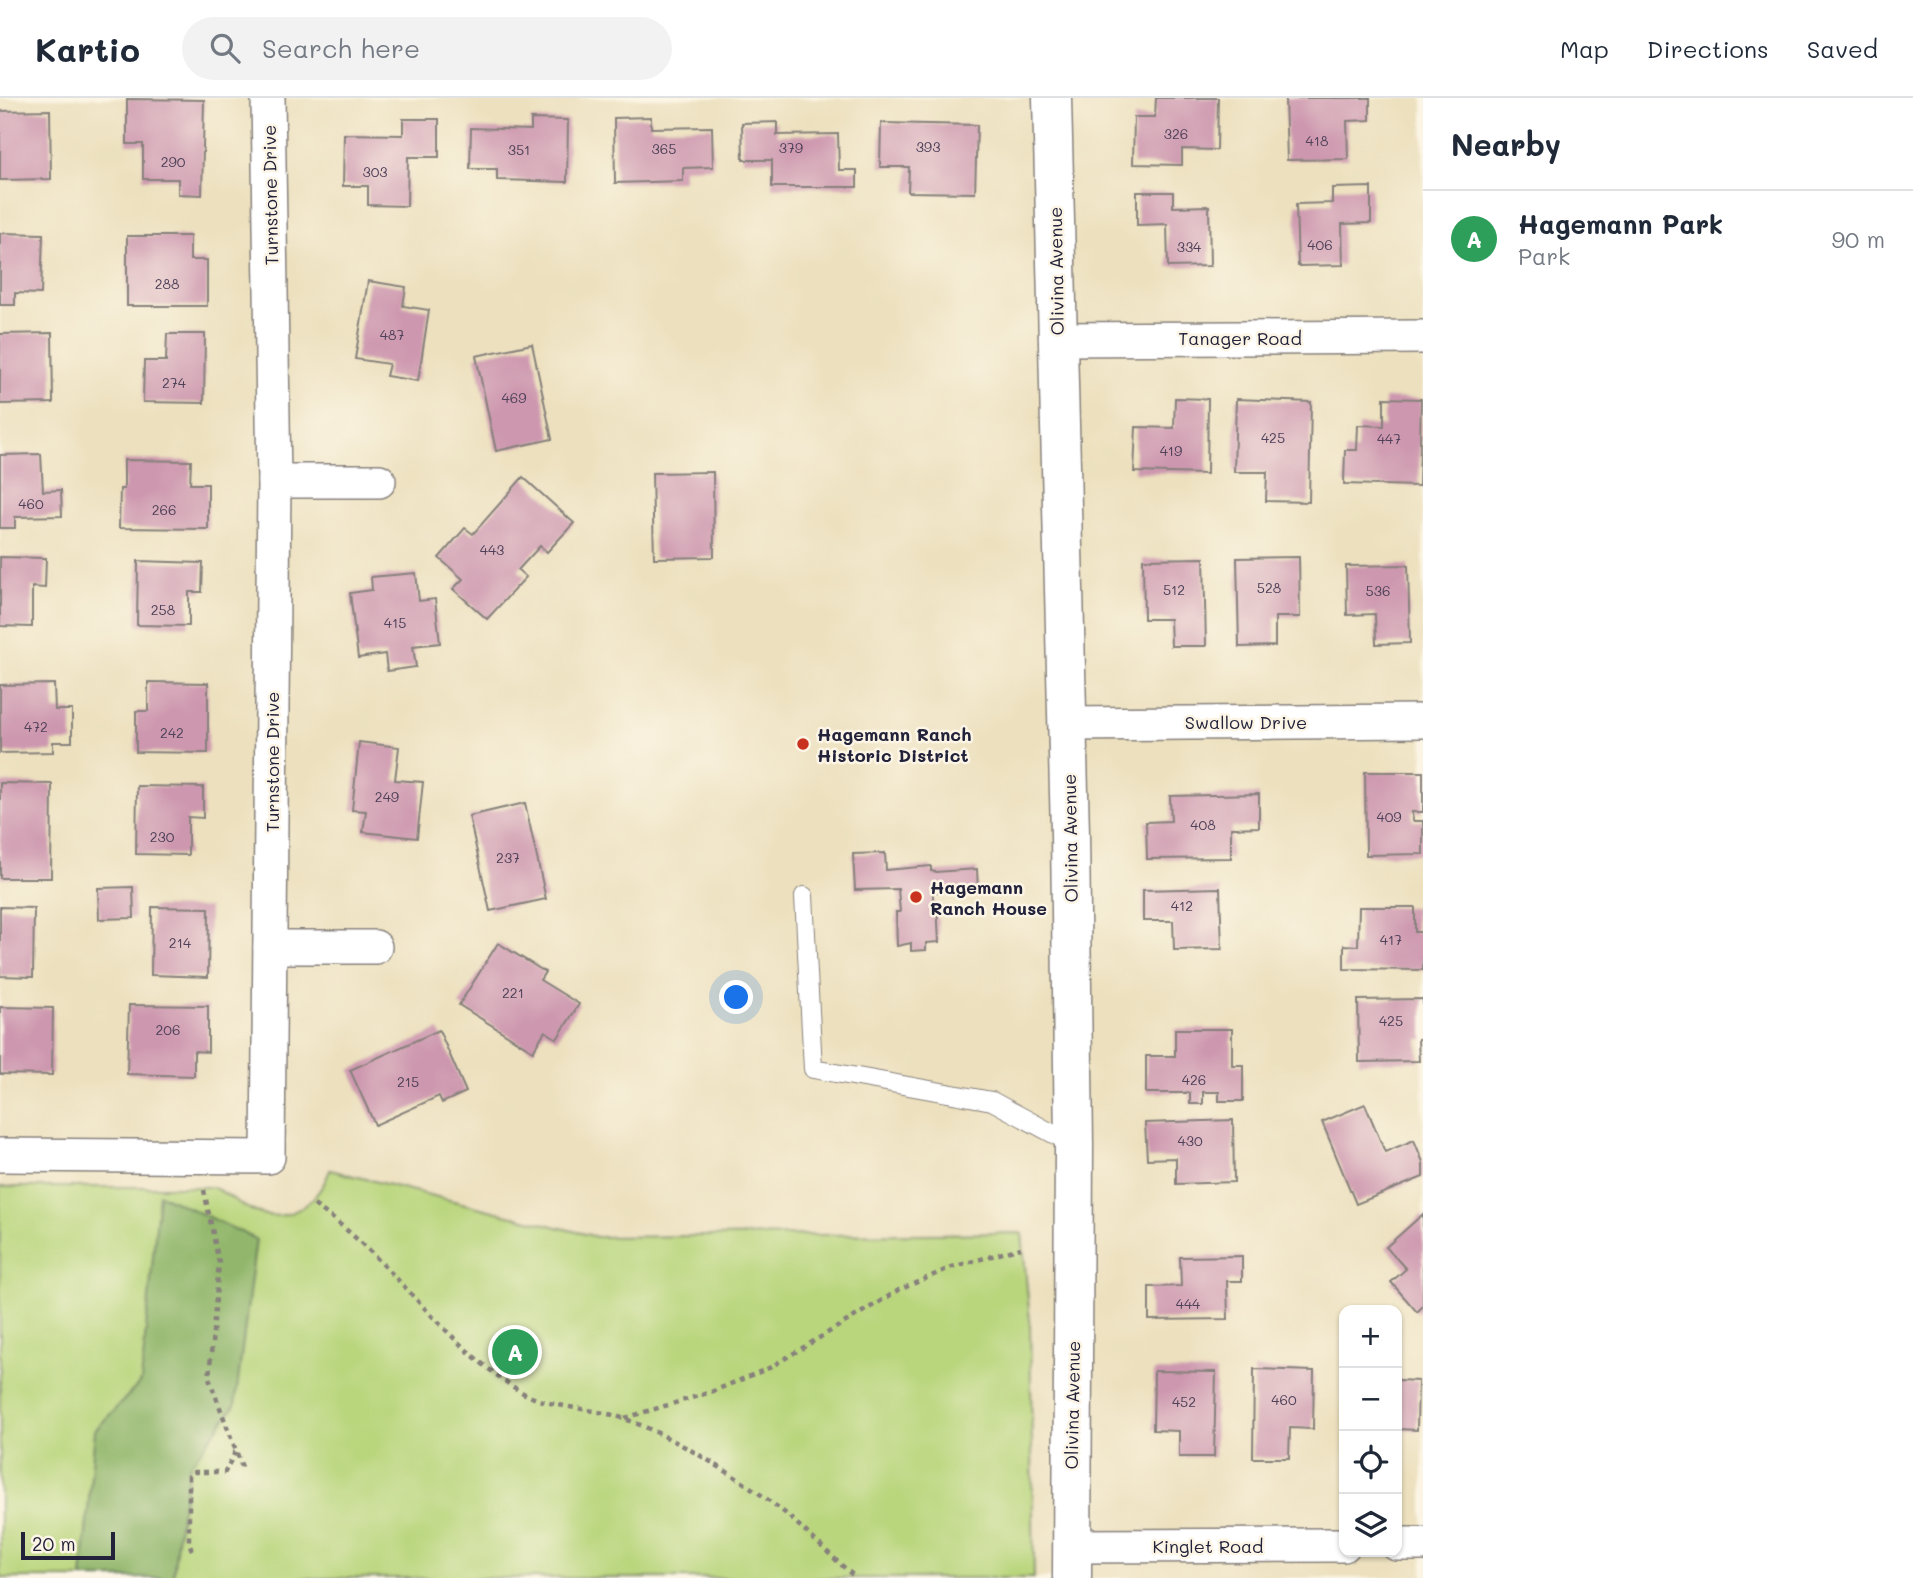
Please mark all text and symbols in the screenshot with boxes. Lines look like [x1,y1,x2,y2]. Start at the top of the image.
search box [182,17,672,80]
text: Kartio [35,27,140,70]
icon: search [206,29,244,67]
text: Search here [262,31,420,65]
text: Map [1560,33,1609,64]
text: Directions [1647,33,1769,64]
text: Saved [1807,33,1878,64]
street label: Turnstone Drive [257,124,283,266]
house number: 326 [1164,124,1188,143]
text: Nearby [1451,124,1561,164]
house number: 418 [1306,131,1328,150]
house number: 393 [916,137,940,156]
house number: 379 [779,138,803,157]
house number: 365 [652,139,676,158]
house number: 351 [508,140,530,159]
house number: 290 [161,152,186,171]
house number: 303 [362,162,388,181]
street label: Olivina Avenue [1043,207,1069,335]
text: Hagemann Park [1518,207,1723,241]
text: A [1466,224,1482,254]
text: 90 m [1832,224,1885,254]
house number: 406 [1307,235,1333,254]
house number: 334 [1177,237,1202,256]
text: Park [1518,241,1570,271]
house number: 288 [155,274,179,293]
house number: 487 [380,325,404,344]
street label: Tanager Road [1178,326,1302,350]
house number: 274 [162,373,187,392]
house number: 469 [502,388,526,407]
house number: 425 [1261,428,1285,447]
house number: 447 [1377,429,1401,448]
house number: 419 [1160,441,1182,460]
house number: 460 [18,494,44,513]
house number: 266 [152,500,176,519]
house number: 443 [480,540,504,559]
house number: 528 [1257,578,1281,597]
house number: 512 [1163,580,1185,599]
house number: 536 [1366,581,1390,600]
house number: 258 [151,600,175,619]
house number: 415 [384,613,406,632]
street label: Turnstone Drive [260,692,284,832]
street label: Swallow Drive [1185,710,1307,734]
house number: 472 [24,717,48,736]
place label: Hagemann Ranch Historic District [817,722,972,767]
house number: 242 [160,723,184,742]
marker: Hagemann Ranch Historic District [795,736,811,752]
street label: Olivina Avenue [1057,774,1083,902]
house number: 249 [375,787,399,806]
house number: 409 [1376,807,1402,826]
house number: 408 [1190,815,1216,834]
house number: 230 [150,827,175,846]
house number: 237 [496,848,520,867]
place label: Hagemann Ranch House [930,875,1047,920]
marker: Hagemann Ranch House [908,889,924,905]
house number: 412 [1171,896,1193,915]
house number: 417 [1380,930,1402,949]
house number: 214 [169,933,192,952]
your location [719,980,753,1014]
house number: 221 [502,983,524,1002]
house number: 425 [1379,1011,1403,1030]
house number: 206 [156,1020,180,1039]
house number: 426 [1182,1070,1206,1089]
house number: 215 [397,1072,419,1091]
house number: 430 [1177,1131,1203,1150]
house number: 444 [1176,1294,1201,1313]
map controls [1339,1305,1402,1557]
button: + [1339,1305,1402,1368]
pin: A [492,1326,538,1378]
street label: Olivina Avenue [1059,1341,1085,1469]
button: − [1339,1368,1402,1431]
house number: 460 [1271,1390,1297,1409]
house number: 452 [1172,1392,1196,1411]
button: locate [1339,1431,1402,1494]
button: layers [1339,1494,1402,1557]
scale bar [21,1529,116,1561]
text: 20 m [32,1531,76,1556]
street label: Kinglet Road [1152,1534,1264,1558]

